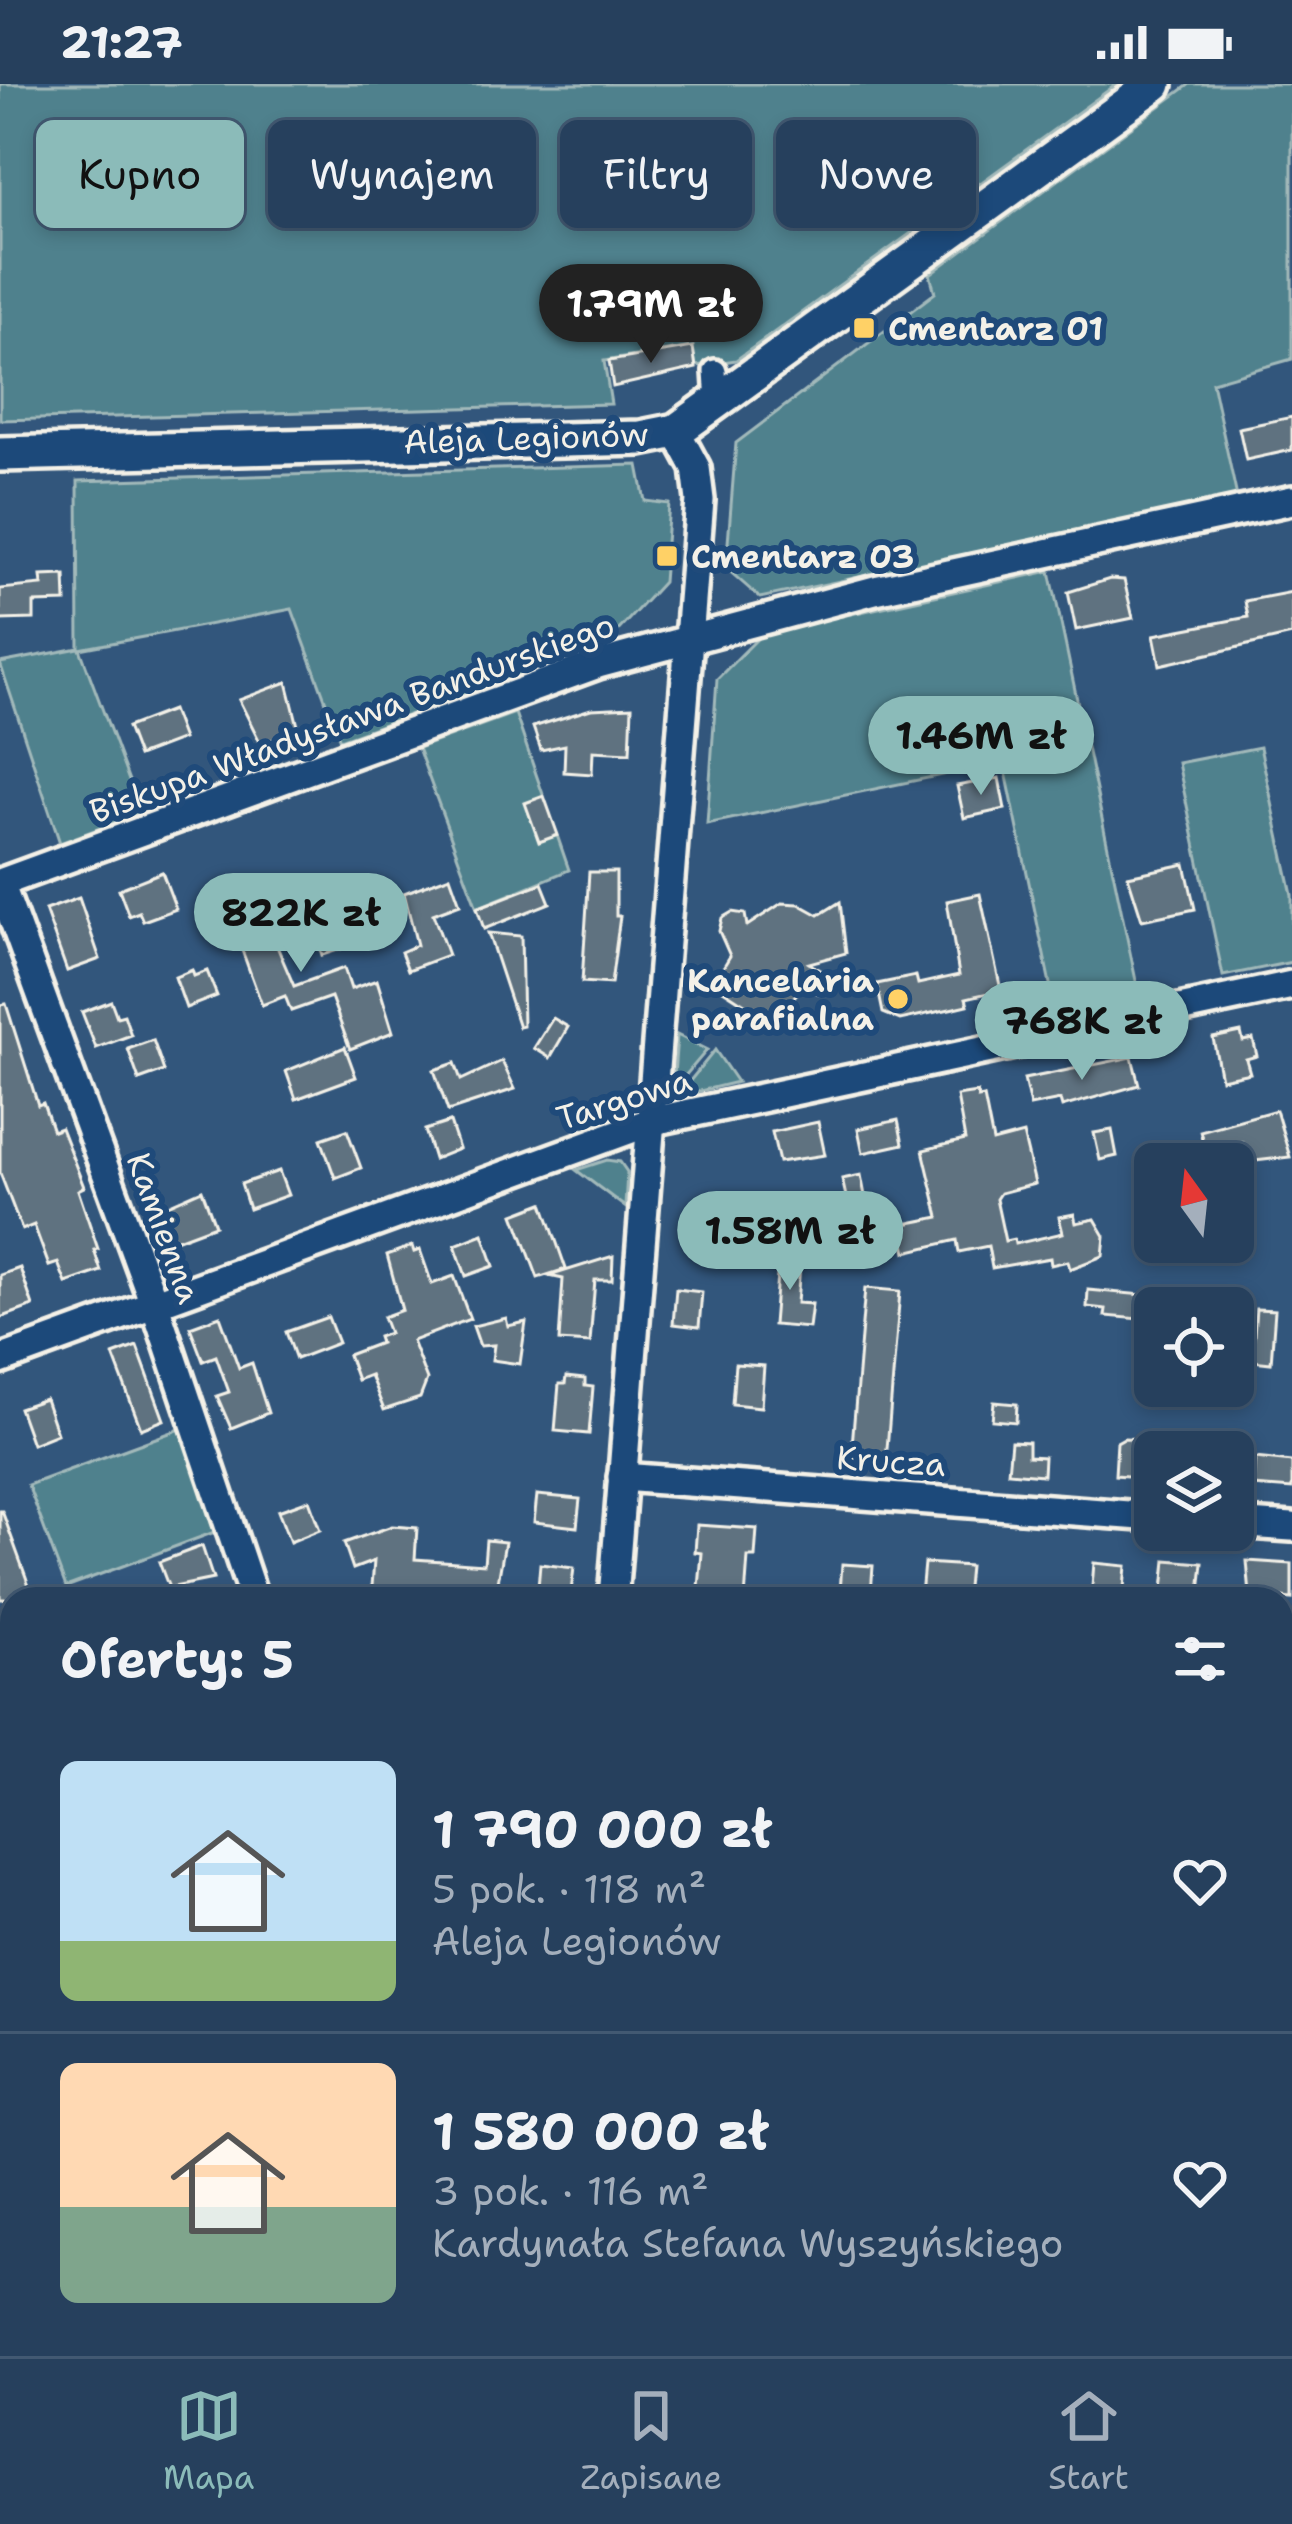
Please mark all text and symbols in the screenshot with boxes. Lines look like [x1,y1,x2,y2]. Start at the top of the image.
text: 21:27 [60,12,183,72]
chip: Kupno [36,120,244,228]
chip: Wynajem [268,120,536,228]
chip: Filtry [560,120,752,228]
chip: Nowe [776,120,976,228]
pin: 1.79M zł [527,264,775,366]
text: 1.79M zł [566,277,736,329]
place label: Cmentarz 01 [888,306,1103,351]
marker: Cmentarz 01 [851,315,877,341]
street label: Aleja Legionów [403,411,649,465]
place label: Cmentarz 03 [691,534,914,579]
marker: Cmentarz 03 [654,543,680,569]
street label: Biskupa Władysława Bandurskiego [83,602,621,834]
pin: 1.46M zł [857,696,1105,798]
text: 1.46M zł [895,709,1067,761]
pin: 822K zł [190,873,412,975]
text: 822K zł [221,886,381,938]
place label: Kancelaria parafialna [687,958,874,1041]
pin: 768K zł [971,981,1193,1083]
marker: Kancelaria parafialna [885,986,911,1012]
text: 768K zł [1002,994,1162,1046]
street label: Targowa [551,1057,697,1141]
north arrow [1134,1143,1254,1263]
map controls [1134,1143,1254,1551]
street label: Kamienna [116,1146,212,1310]
pin: 1.58M zł [666,1191,914,1293]
text: 1.58M zł [704,1204,876,1256]
button: locate [1134,1287,1254,1407]
button: layers [1134,1431,1254,1551]
street label: Krucza [835,1435,947,1487]
text: Oferty: 5 [60,1625,294,1693]
icon: filters [1167,1626,1233,1692]
text: 1 790 000 zł [432,1795,772,1863]
icon: home [156,1809,300,1953]
icon: heart [1167,1848,1233,1914]
text: 5 pok. · 118 m² [432,1863,706,1915]
text: Aleja Legionów [432,1915,721,1967]
text: 1 580 000 zł [432,2097,769,2165]
icon: home [156,2111,300,2255]
icon: heart [1167,2150,1233,2216]
text: 3 pok. · 116 m² [432,2165,709,2217]
text: Kardynała Stefana Wyszyńskiego [432,2217,1063,2269]
tab: Mapa [163,2383,254,2500]
tab: Zapisane [580,2383,722,2500]
tab: Start [1048,2383,1129,2500]

